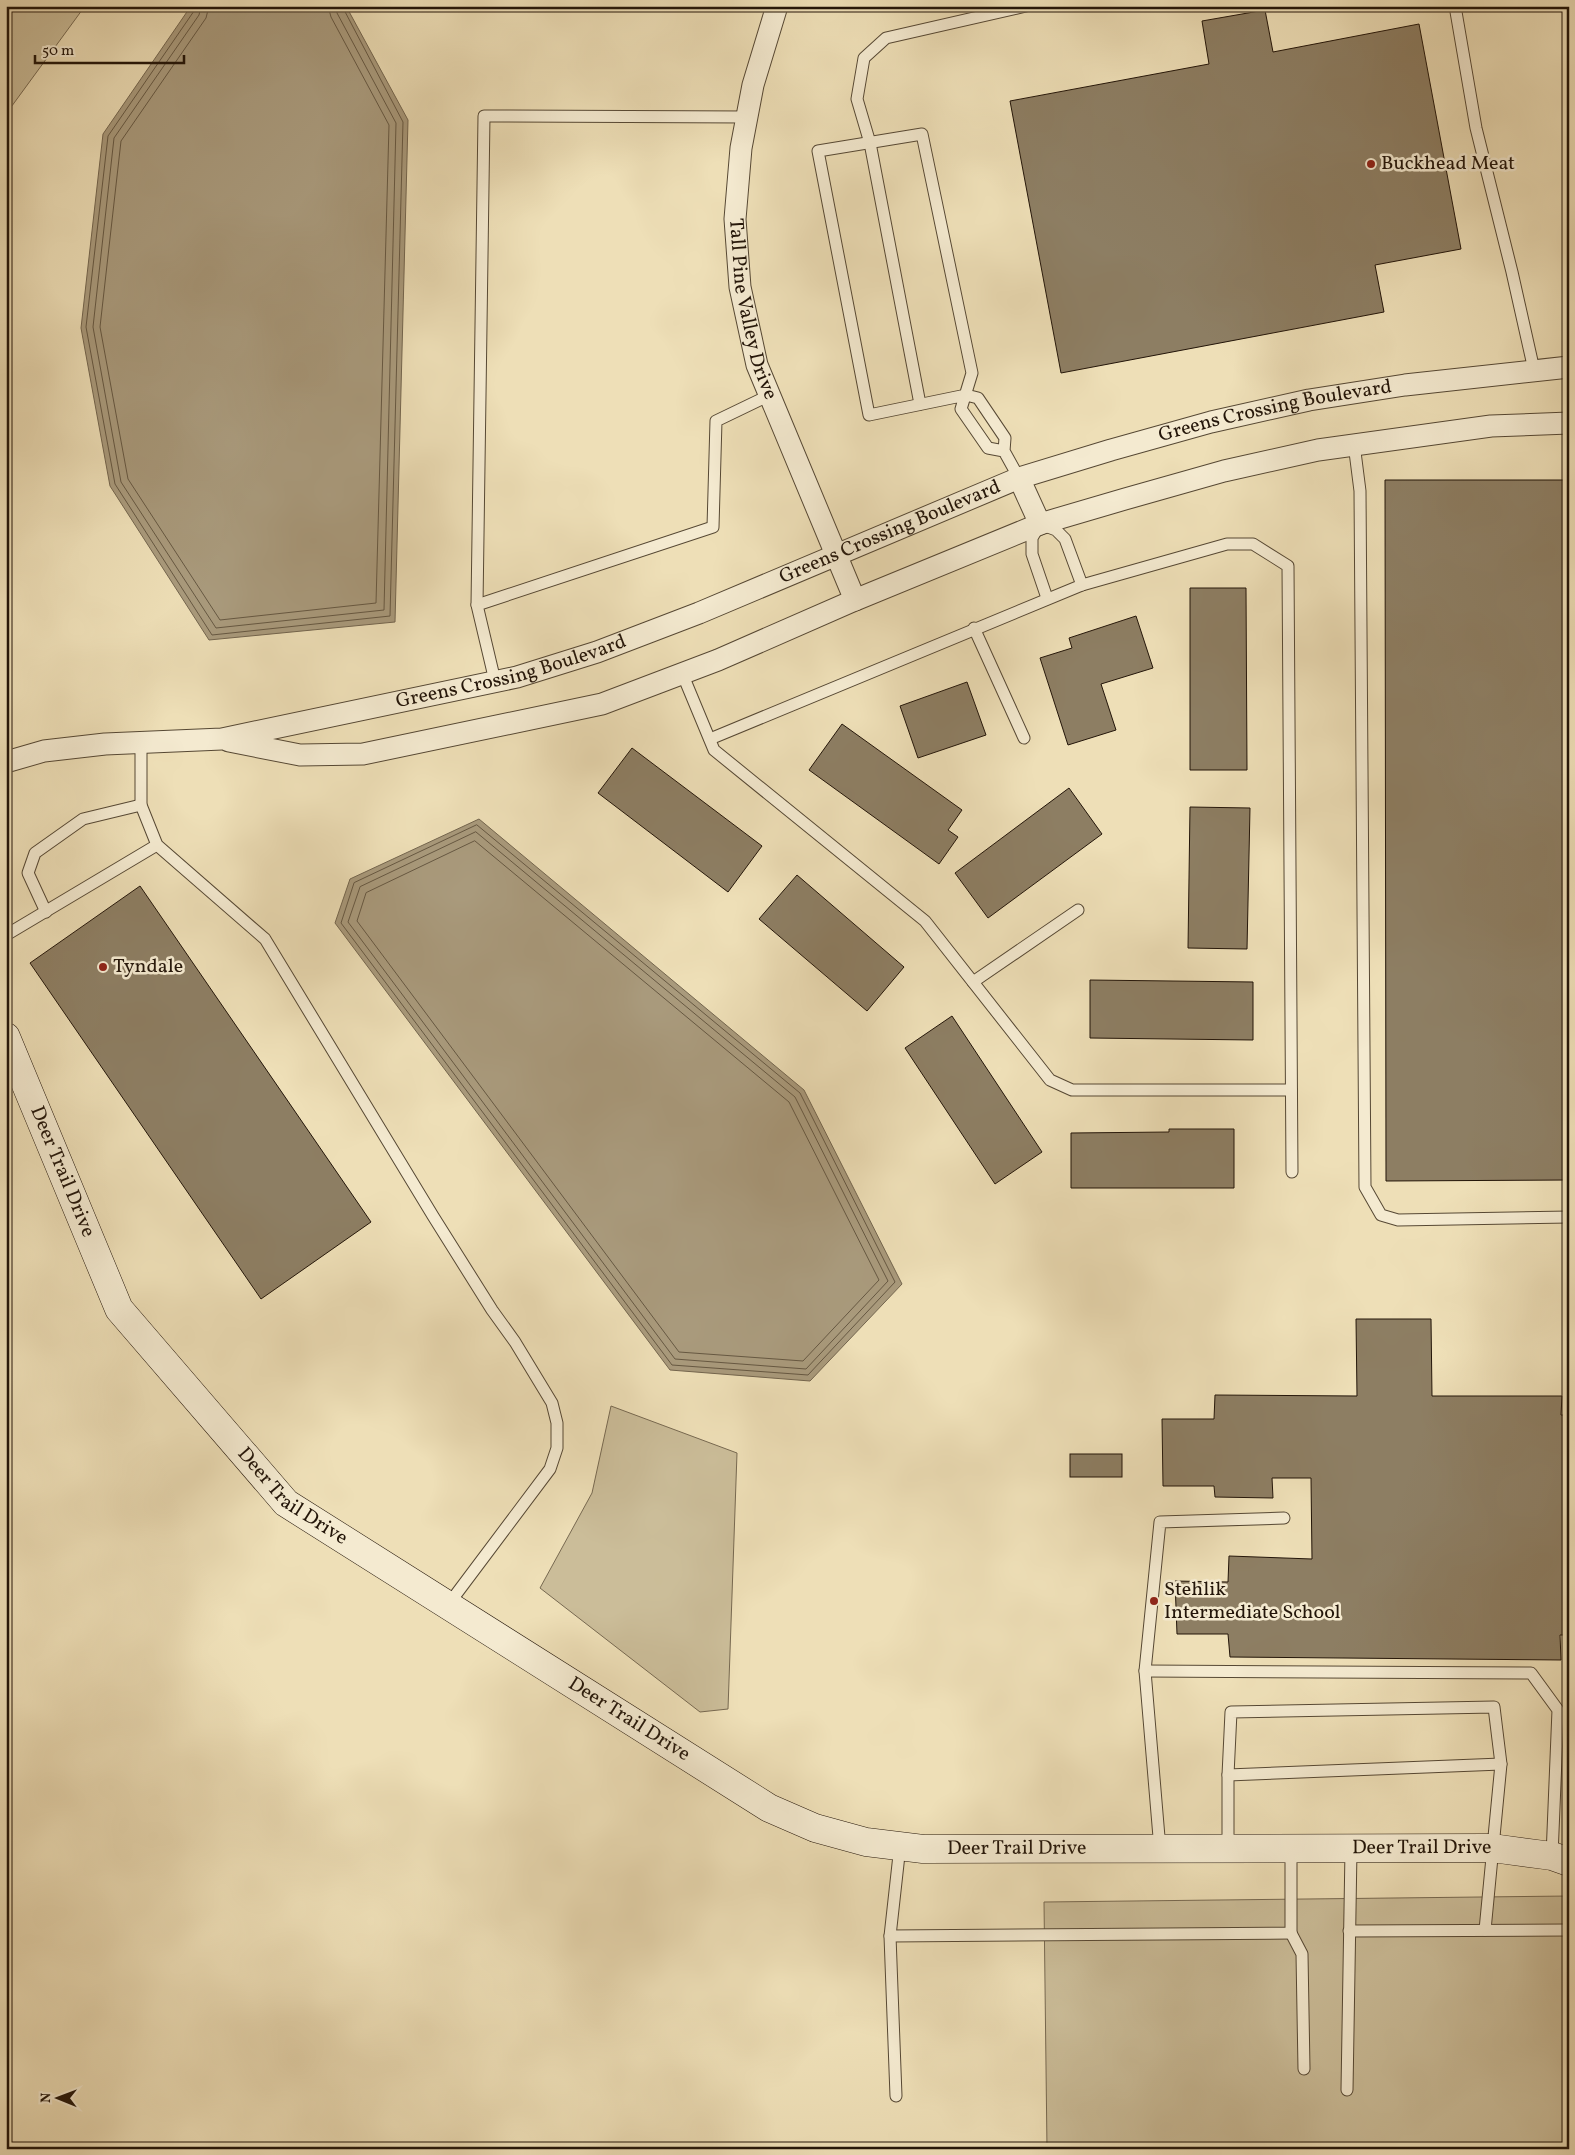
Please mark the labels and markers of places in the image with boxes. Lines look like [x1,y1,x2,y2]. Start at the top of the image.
place label: Buckhead Meat [1381,150,1515,178]
marker: Buckhead Meat [1365,158,1377,170]
place label: Tyndale [113,953,183,981]
marker: Tyndale [97,961,109,973]
place label: Stehlik Intermediate School [1164,1576,1341,1627]
marker: Stehlik Intermediate School [1148,1595,1160,1607]

